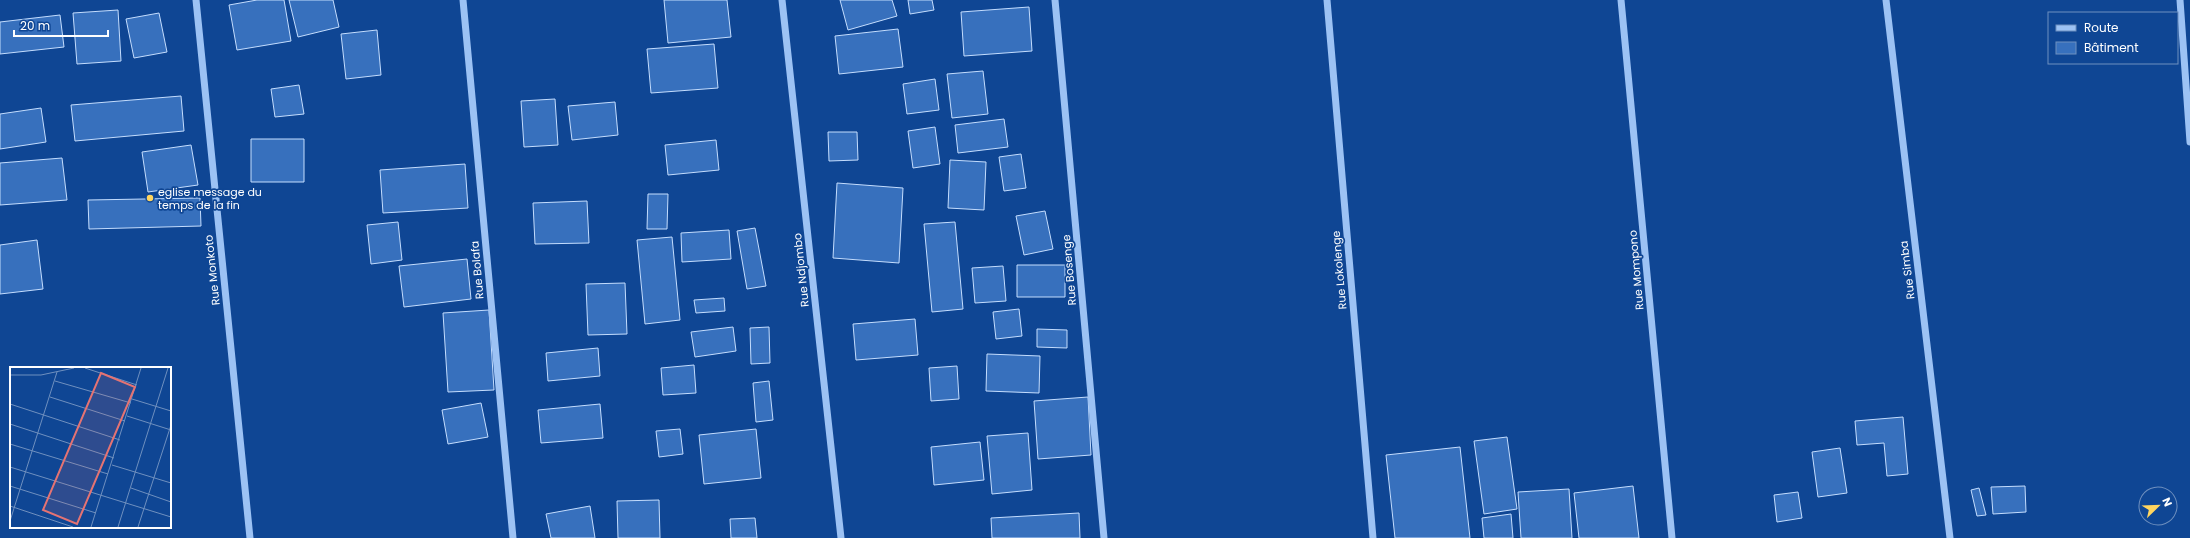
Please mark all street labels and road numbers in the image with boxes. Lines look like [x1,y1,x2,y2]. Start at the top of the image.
street label: Rue Lokolenge [1328,230,1350,310]
street label: Rue Mompono [1625,230,1647,310]
street label: Rue Ndjombo [789,232,813,308]
street label: Rue Monkoto [200,234,224,306]
street label: Rue Bosenge [1058,234,1080,306]
street label: Rue Bolafa [466,240,488,300]
street label: Rue Simba [1895,240,1919,300]

